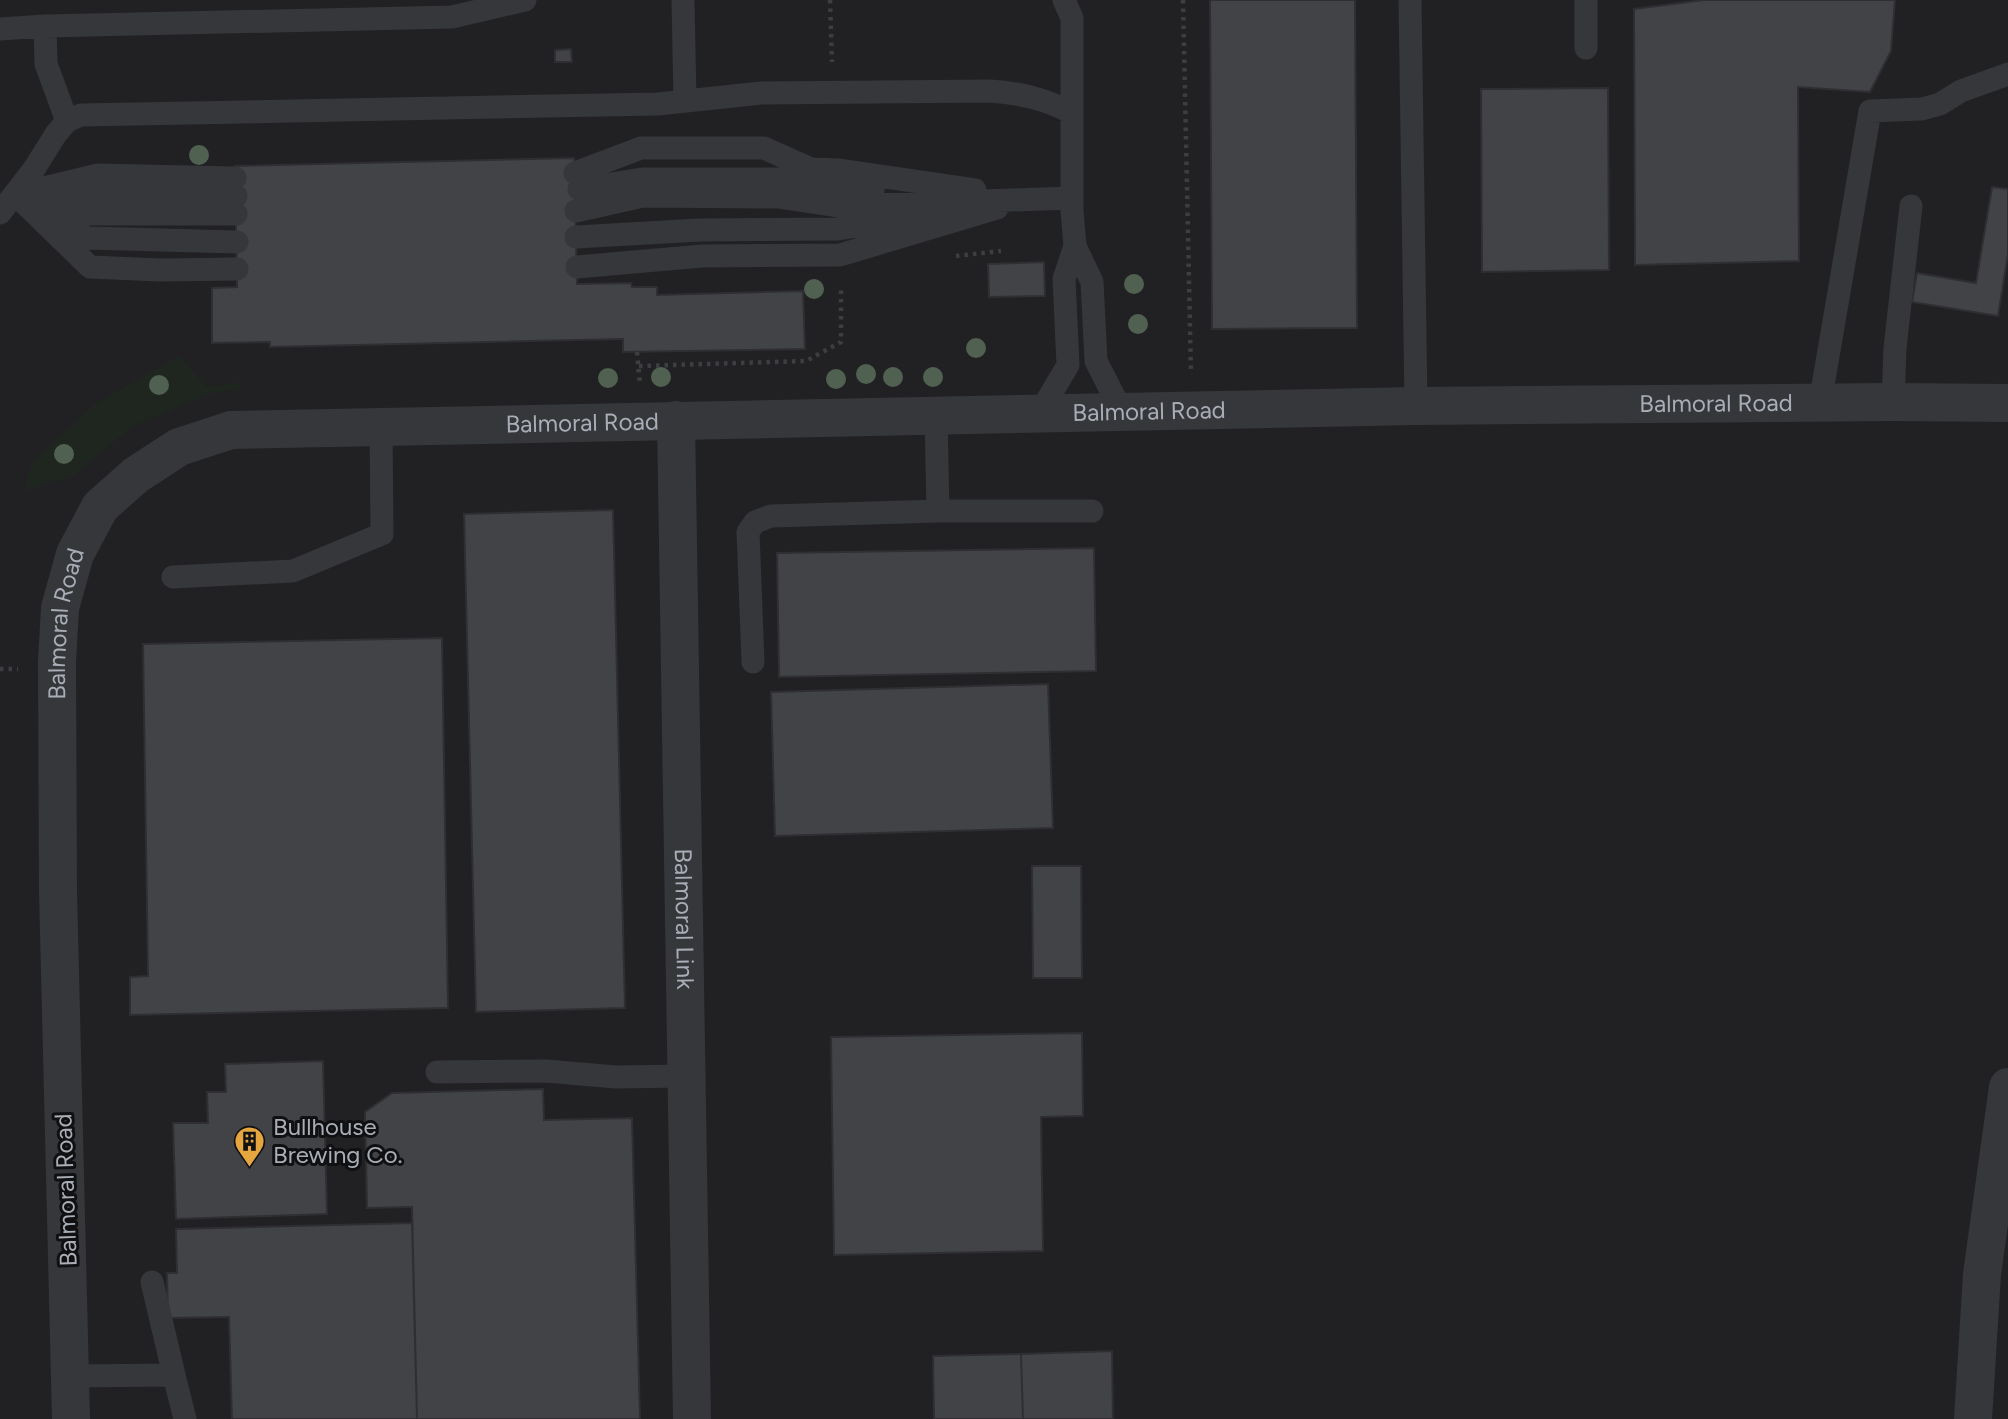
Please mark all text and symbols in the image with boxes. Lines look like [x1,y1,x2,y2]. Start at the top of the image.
street label: Balmoral Road [1639,388,1793,418]
street label: Balmoral Road [1072,395,1226,427]
street label: Balmoral Road [505,406,659,438]
street label: Balmoral Road [42,545,90,700]
street label: Balmoral Link [669,848,700,990]
place label: Bullhouse Brewing Co. [273,1112,403,1169]
street label: Balmoral Road [48,1113,83,1267]
building icon: Bullhouse Brewing Co. [233,1124,267,1168]

